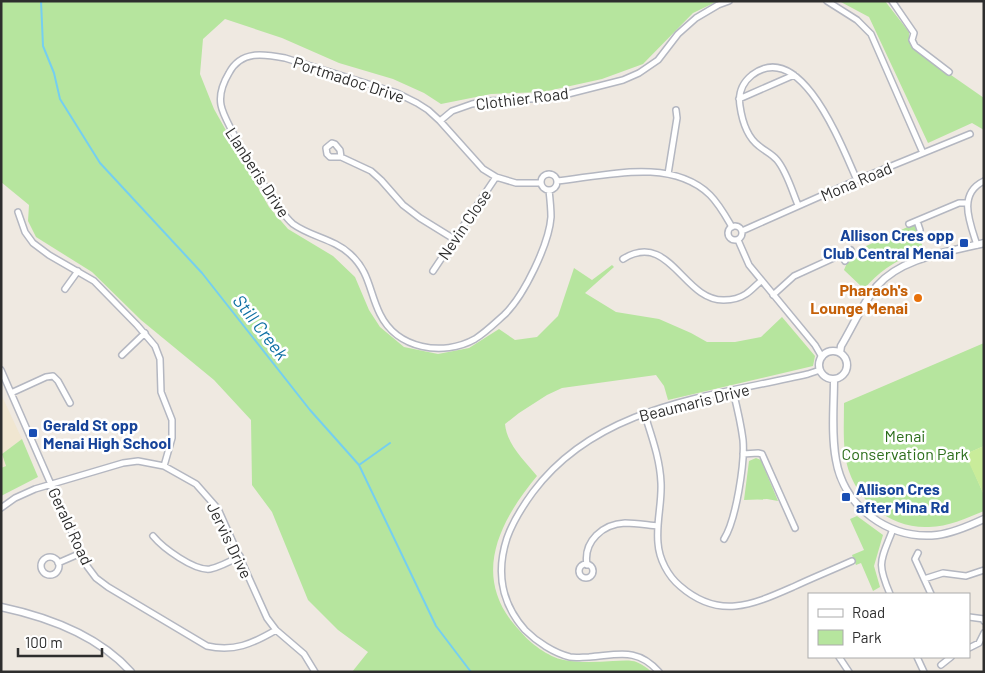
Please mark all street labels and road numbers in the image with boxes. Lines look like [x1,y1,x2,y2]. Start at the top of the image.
street label: Portmadoc Drive [291,52,407,106]
street label: Clothier Road [474,83,570,113]
street label: Llanberis Drive [222,124,294,220]
street label: Mona Road [818,157,894,205]
street label: Nevin Close [433,185,495,263]
street label: Beaumaris Drive [637,379,751,425]
street label: Gerald Road [45,484,97,568]
street label: Jervis Drive [203,499,257,581]

